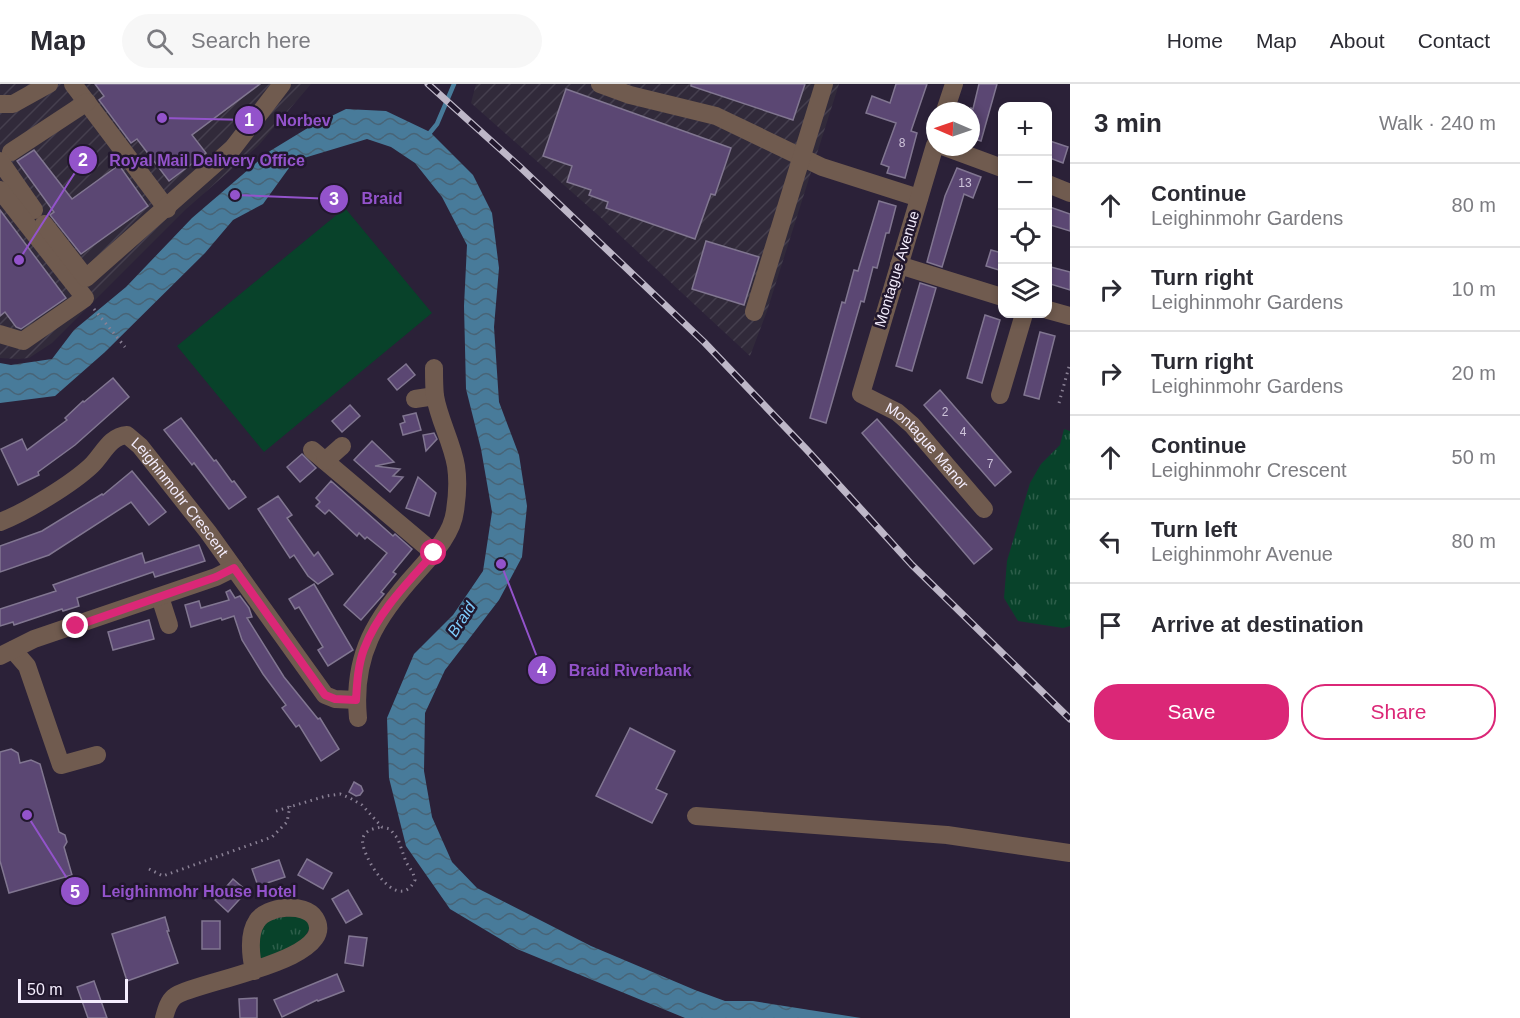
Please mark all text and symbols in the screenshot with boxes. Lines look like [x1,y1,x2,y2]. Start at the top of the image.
search box [122,14,542,68]
text: Map [30,25,86,56]
icon: search [143,25,176,58]
text: Search here [191,28,311,53]
text: Home [1167,29,1223,52]
text: Map [1256,29,1297,52]
text: About [1330,29,1385,52]
text: Contact [1418,29,1490,52]
north arrow [926,102,980,156]
map controls [998,102,1052,318]
button: + [998,102,1052,156]
callout: Norbev [234,103,343,137]
text: 3 min [1094,108,1162,138]
text: 1 [244,110,254,130]
text: Norbev [275,112,331,129]
text: Walk · 240 m [1379,112,1496,134]
house number: 8 [899,136,906,150]
callout: Royal Mail Delivery Office [68,143,317,177]
text: 2 [78,150,88,170]
text: Royal Mail Delivery Office [109,152,305,169]
button: − [998,156,1052,210]
house number: 13 [958,176,972,190]
text: Continue [1151,181,1246,206]
callout: Braid [319,182,414,216]
text: 3 [329,189,339,209]
icon: ahead [1094,189,1127,222]
text: Braid [362,190,402,207]
text: 80 m [1452,194,1496,216]
text: Leighinmohr Gardens [1151,207,1343,229]
street label: Montague Avenue [871,209,922,329]
button: locate [998,210,1052,264]
button: layers [998,264,1052,318]
text: Turn right [1151,265,1253,290]
icon: right [1094,273,1127,306]
text: 10 m [1452,278,1496,300]
text: Leighinmohr Gardens [1151,291,1343,313]
text: Turn right [1151,349,1253,374]
icon: right [1094,357,1127,390]
text: 20 m [1452,362,1496,384]
text: Leighinmohr Gardens [1151,375,1343,397]
street label: Montague Manor [883,399,972,492]
house number: 2 [942,405,949,419]
house number: 4 [960,425,967,439]
text: Continue [1151,433,1246,458]
street label: Leighinmohr Crescent [128,434,232,561]
icon: ahead [1094,441,1127,474]
text: 50 m [1452,446,1496,468]
house number: 7 [987,457,994,471]
text: Leighinmohr Crescent [1151,459,1347,481]
text: Turn left [1151,517,1237,542]
icon: left [1094,525,1127,558]
text: 80 m [1452,530,1496,552]
route start [420,539,446,565]
text: Leighinmohr Avenue [1151,543,1333,565]
water label: Braid [444,598,479,640]
icon: arrive [1094,609,1127,642]
route end [62,612,88,638]
text: Arrive at destination [1151,612,1364,637]
callout: Braid Riverbank [527,653,704,687]
text: 4 [537,660,547,680]
text: Braid Riverbank [569,662,691,679]
button: Save [1094,684,1289,740]
button: Share [1301,684,1496,740]
callout: Leighinmohr House Hotel [60,874,309,908]
text: 5 [70,882,80,902]
text: Leighinmohr House Hotel [102,883,296,900]
scale bar [18,976,128,1004]
text: 50 m [27,981,63,998]

